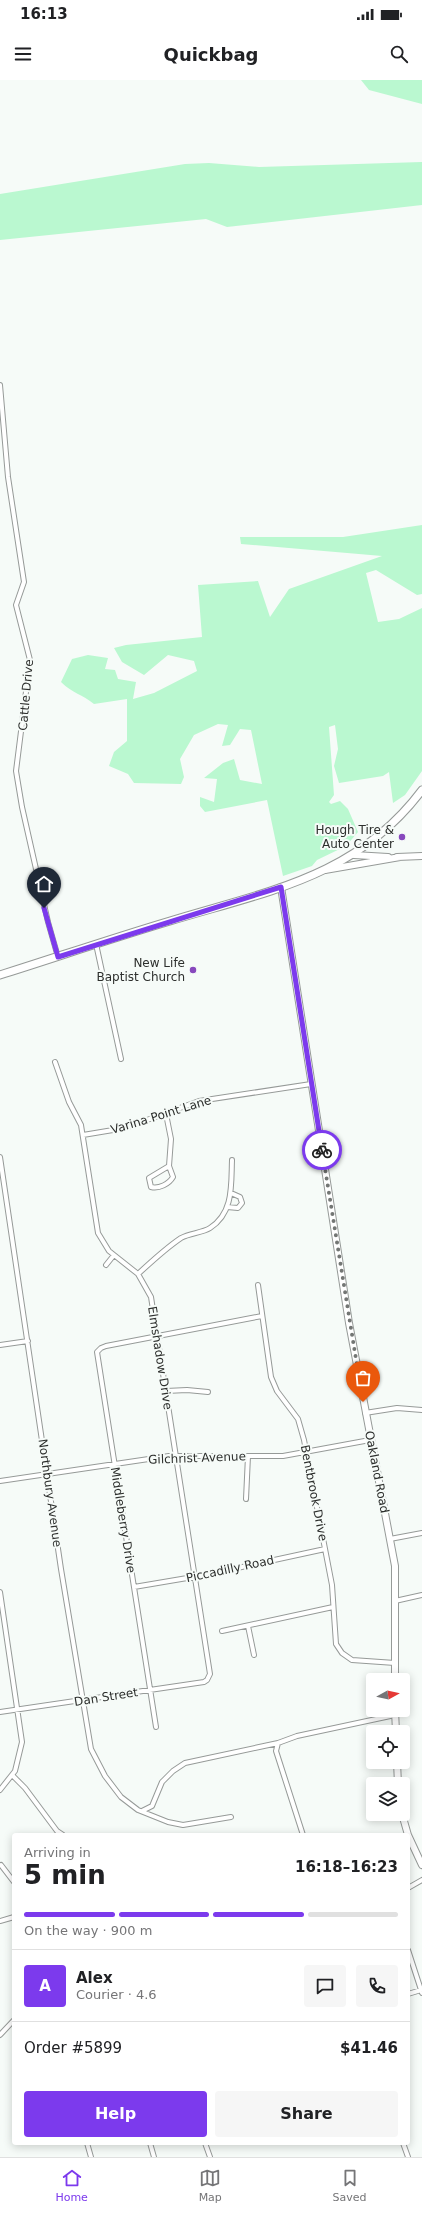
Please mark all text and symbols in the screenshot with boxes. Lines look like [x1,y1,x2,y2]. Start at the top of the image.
text: 16:13 [20,5,68,23]
icon: menu [12,43,34,65]
icon: search [388,43,410,65]
text: Quickbag [164,44,258,65]
street label: Cattle Drive [16,659,36,731]
place label: Hough Tire & Auto Center [315,823,394,851]
marker: Hough Tire & Auto Center [397,832,407,842]
pin [27,867,61,908]
icon: home [33,873,55,895]
place label: New Life Baptist Church [97,956,185,984]
marker: New Life Baptist Church [188,965,198,975]
street label: Varina Point Lane [109,1093,213,1137]
courier [302,1130,342,1170]
icon: bike [311,1139,333,1161]
street label: Elmshadow Drive [145,1305,175,1411]
pin [346,1361,380,1402]
icon: bag [352,1367,374,1389]
street label: Oakland Road [362,1430,392,1514]
street label: Northbury Avenue [35,1438,65,1548]
street label: Bentbrook Drive [298,1444,330,1542]
street label: Gilchrist Avenue [148,1449,246,1467]
street label: Middleberry Drive [108,1466,138,1574]
street label: Piccadilly Road [185,1553,275,1585]
north arrow [366,1673,410,1717]
map controls [366,1673,410,1821]
street label: Dan Street [73,1685,139,1709]
button: locate [366,1725,410,1769]
button: layers [366,1777,410,1821]
text: Arriving in [24,1845,91,1860]
text: 16:18–16:23 [295,1858,398,1876]
text: 5 min [24,1860,106,1890]
text: On the way · 900 m [24,1923,152,1938]
button: chat [304,1965,346,2007]
button: phone [356,1965,398,2007]
text: Alex [76,1969,113,1987]
text: A [39,1977,51,1995]
text: Courier · 4.6 [76,1987,157,2002]
text: Order #5899 [24,2039,122,2057]
text: $41.46 [340,2039,398,2057]
button: Help [24,2091,207,2137]
button: Share [215,2091,398,2137]
tab: Home [55,2167,88,2204]
tab: Map [199,2167,222,2204]
tab: Saved [333,2167,367,2204]

